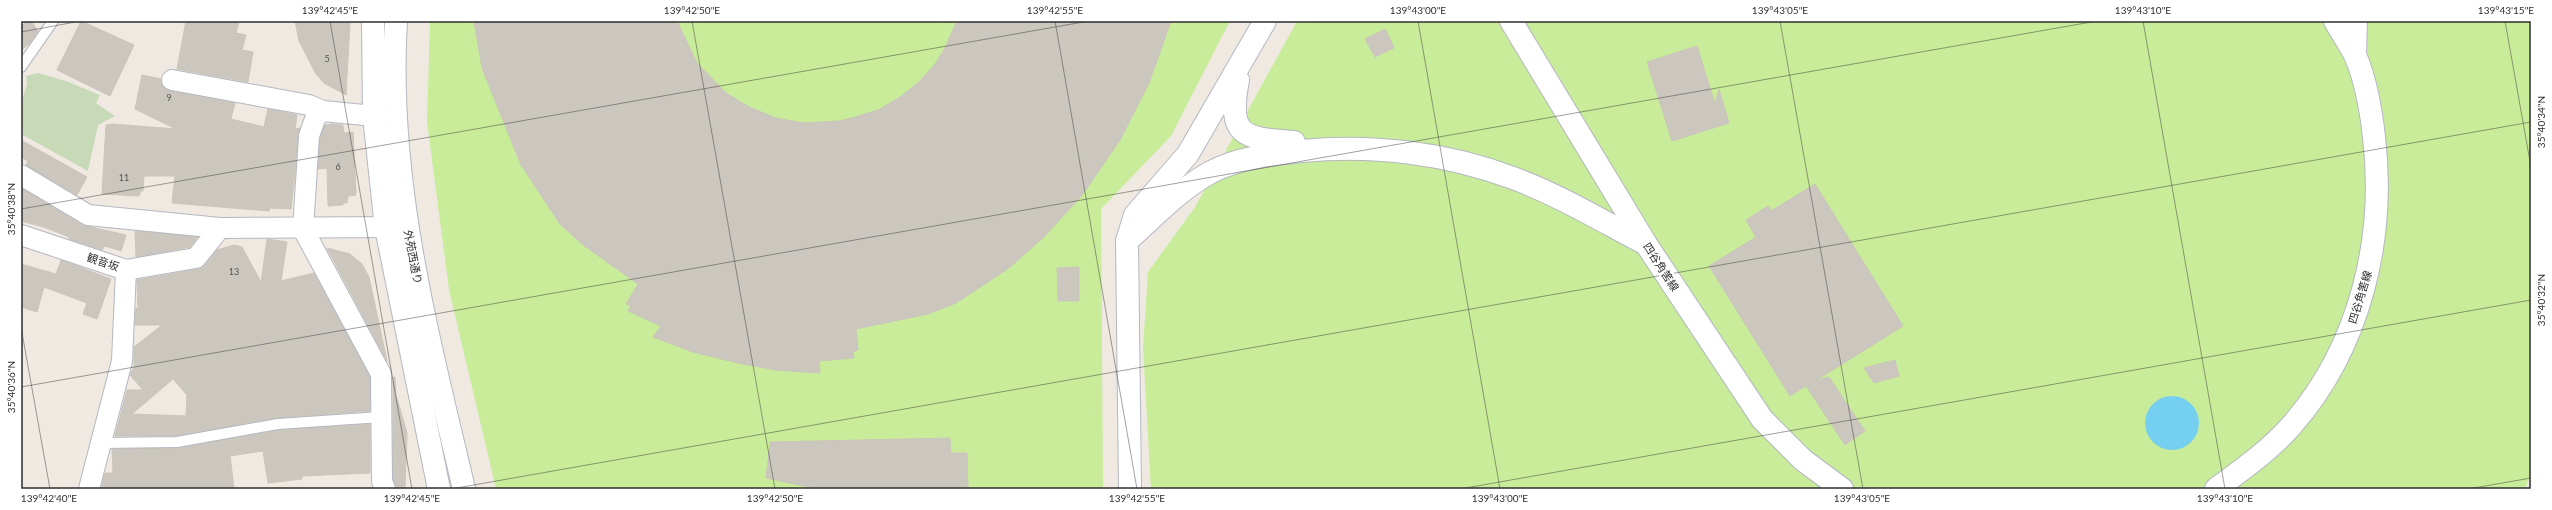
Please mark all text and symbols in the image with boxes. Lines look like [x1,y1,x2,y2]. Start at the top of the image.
text: 139°42'45"E [302,4,358,16]
text: 139°42'50"E [664,4,720,16]
text: 139°42'55"E [1027,4,1083,16]
text: 139°43'00"E [1390,4,1446,16]
text: 139°43'05"E [1752,4,1808,16]
text: 139°43'10"E [2115,4,2171,16]
text: 139°43'15"E [2478,4,2534,16]
house number: 5 [324,53,330,64]
house number: 9 [166,92,172,103]
text: 35°40'34"N [2535,96,2547,148]
house number: 6 [335,161,341,172]
house number: 11 [119,172,129,183]
text: 35°40'38"N [5,183,17,235]
street label: 外苑西通り [402,229,425,285]
street label: 四谷角筈線 [1641,240,1682,293]
street label: 観音坂 [85,250,121,273]
house number: 13 [229,266,239,277]
street label: 四谷角筈線 [2345,269,2374,325]
text: 35°40'32"N [2535,274,2547,326]
text: 35°40'36"N [5,361,17,413]
text: 139°42'40"E [21,492,77,504]
text: 139°42'45"E [384,492,440,504]
text: 139°42'50"E [747,492,803,504]
text: 139°42'55"E [1109,492,1165,504]
text: 139°43'00"E [1472,492,1528,504]
text: 139°43'05"E [1834,492,1890,504]
text: 139°43'10"E [2197,492,2253,504]

